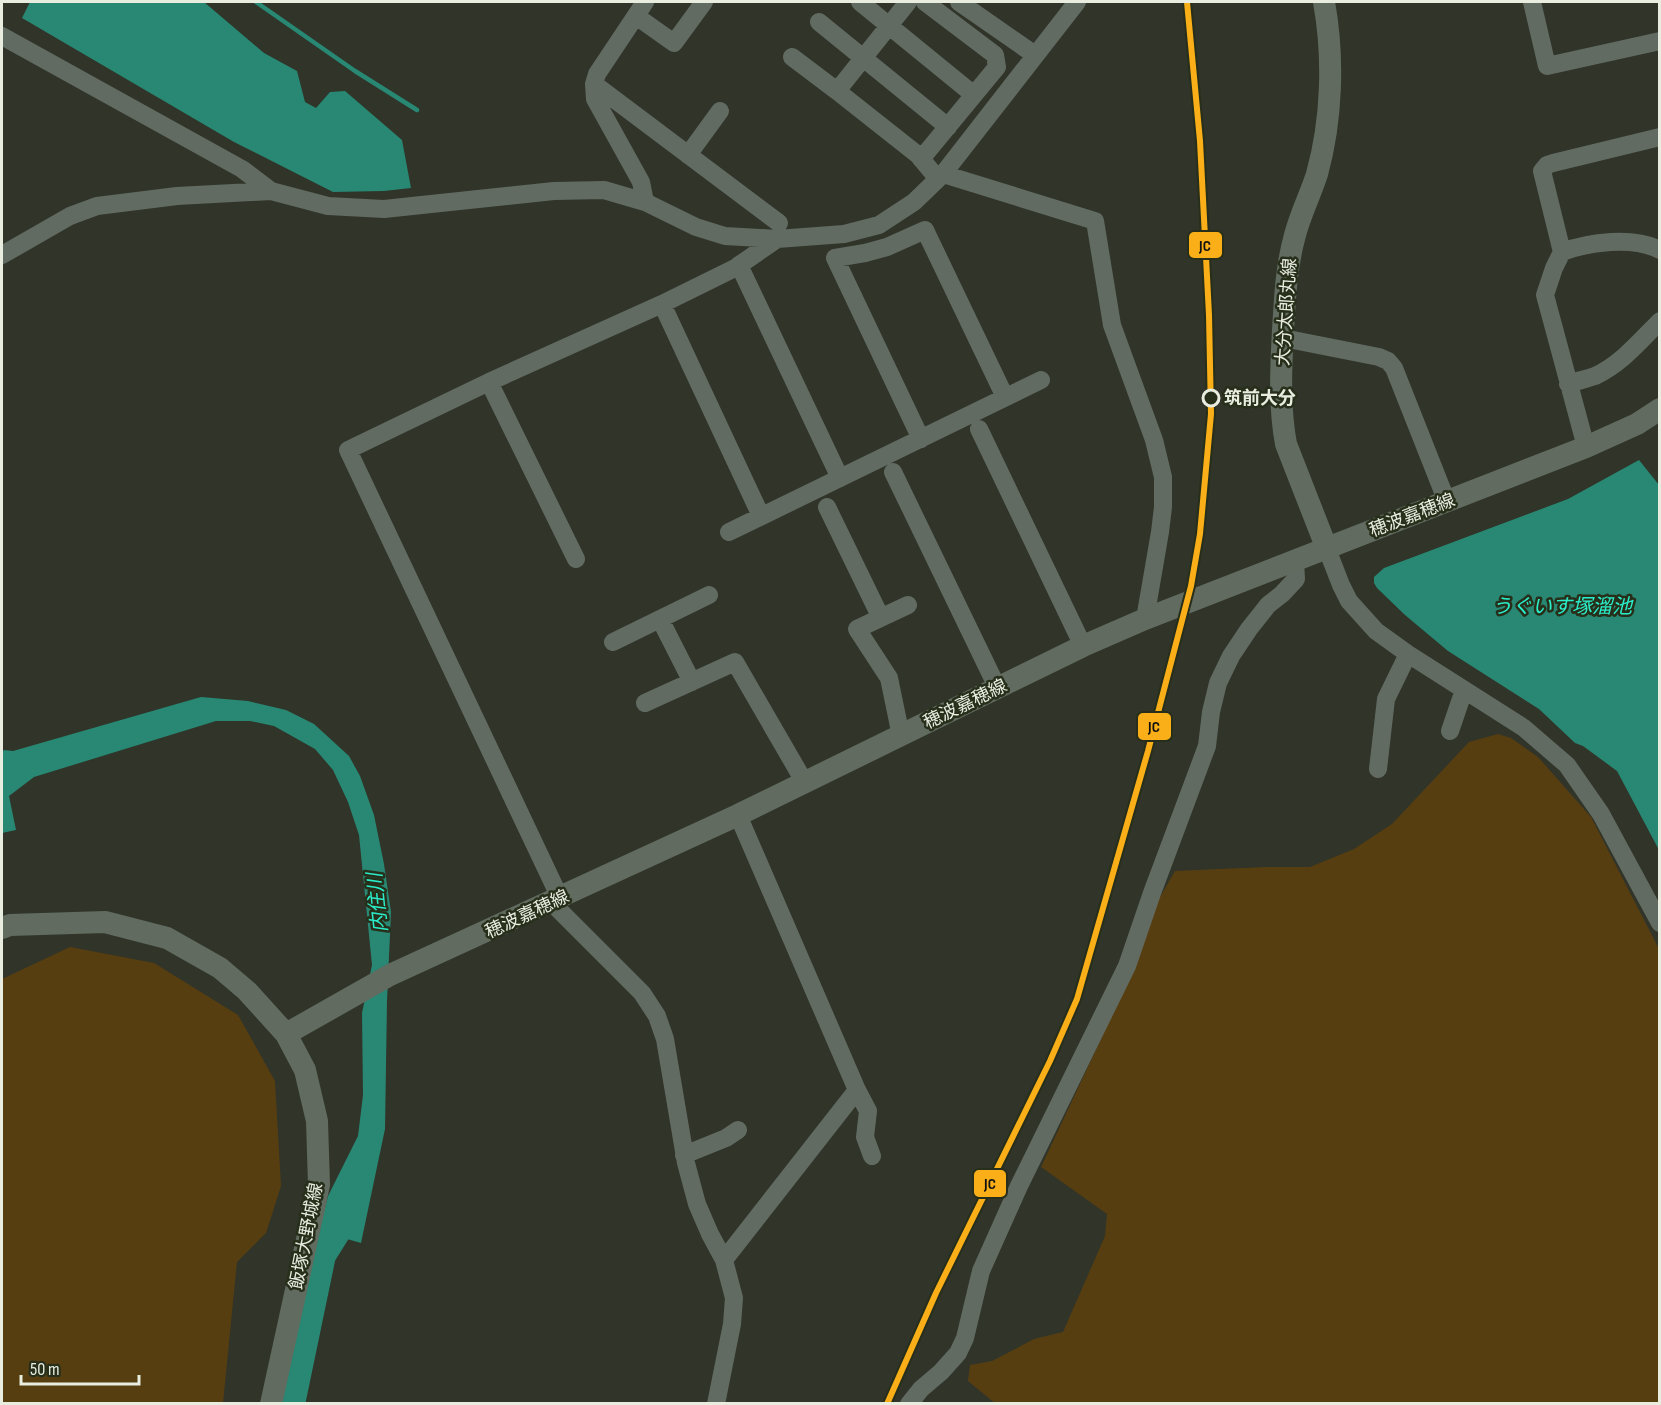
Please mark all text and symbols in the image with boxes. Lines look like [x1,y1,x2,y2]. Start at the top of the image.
line badge: JC [1188,231,1223,259]
text: JC [1198,237,1211,256]
street label: 大分太郎丸線 [1272,257,1301,367]
place label: 筑前大分 [1224,388,1296,409]
marker: 筑前大分 [1202,389,1220,407]
street label: 穂波嘉穂線 [1366,490,1458,541]
water label: うぐいす塚溜池 [1492,595,1634,619]
street label: 穂波嘉穂線 [920,675,1010,734]
line badge: JC [1137,712,1172,741]
text: JC [1147,718,1160,737]
water label: 内住川 [363,870,393,934]
street label: 穂波嘉穂線 [482,886,572,943]
line badge: JC [973,1169,1007,1198]
text: JC [983,1175,996,1194]
street label: 飯塚大野城線 [286,1181,327,1291]
scale bar [21,1348,140,1386]
text: 50 m [30,1359,60,1380]

